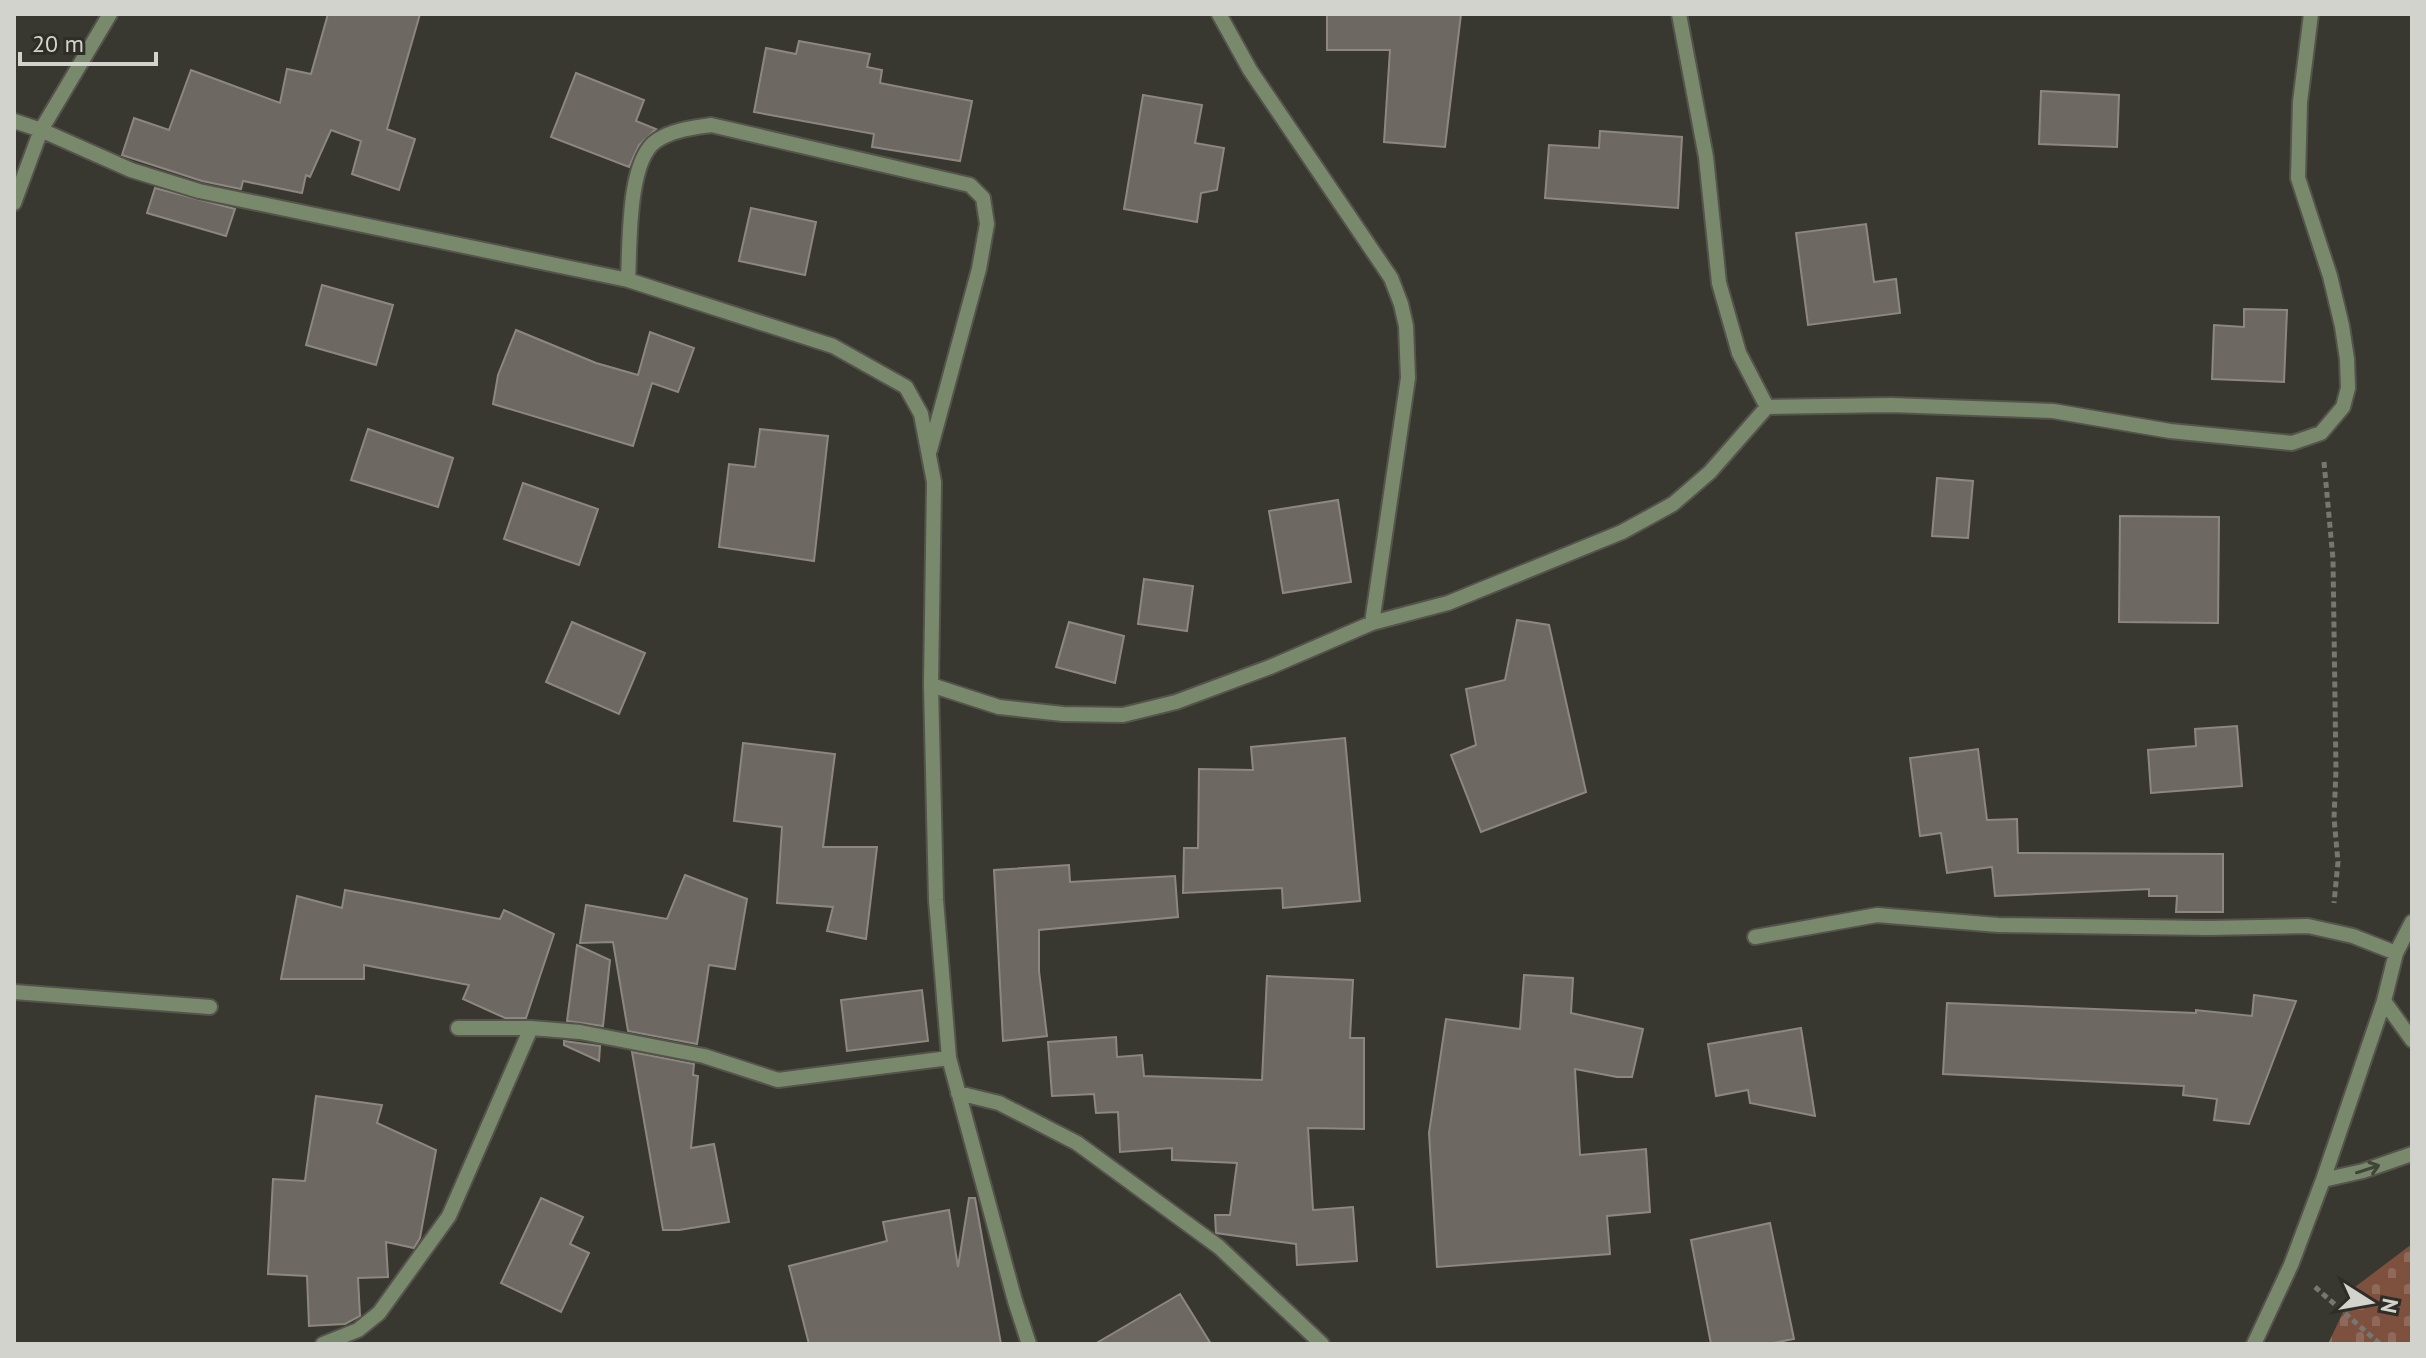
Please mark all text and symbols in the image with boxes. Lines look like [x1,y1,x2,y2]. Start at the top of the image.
scale bar [20,16,156,66]
text: 20 m [32,28,84,59]
one-way arrow [2355,1161,2380,1175]
north arrow [2330,1262,2410,1342]
text: N [2375,1296,2405,1316]

